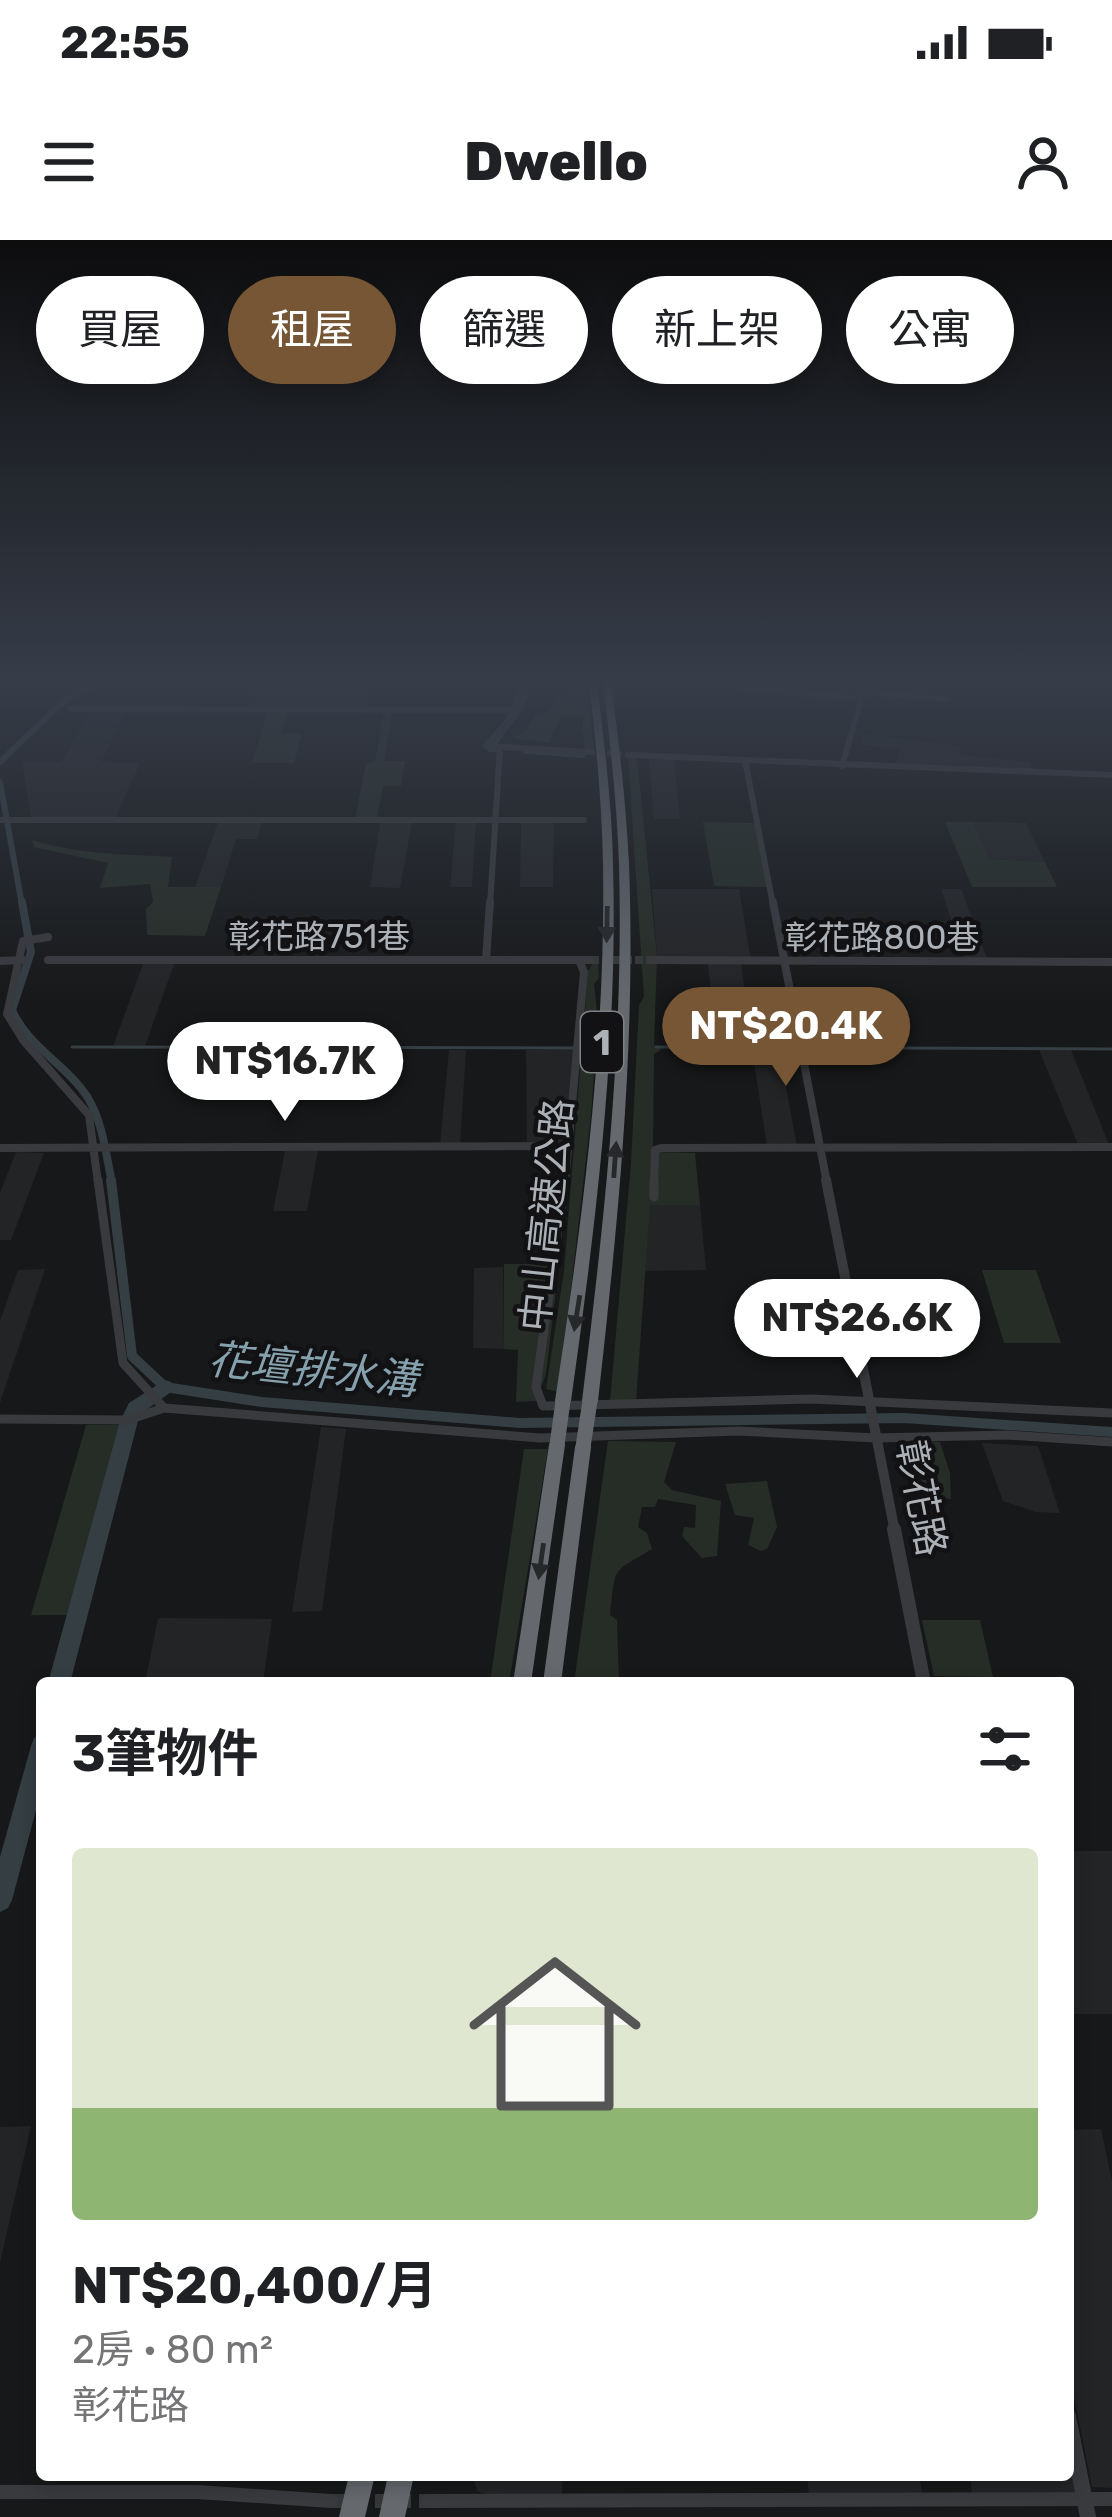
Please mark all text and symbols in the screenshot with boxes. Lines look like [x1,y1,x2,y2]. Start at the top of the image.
text: 22:55 [60,16,190,69]
icon: menu [36,129,102,195]
icon: person [1010,129,1076,195]
text: Dwello [464,130,648,194]
chip: 買屋 [36,276,204,384]
chip: 租屋 [228,276,396,384]
chip: 篩選 [420,276,588,384]
chip: 新上架 [612,276,822,384]
chip: 公寓 [846,276,1014,384]
one-way arrow [597,906,616,944]
street label: 彰花路751巷 [228,917,410,956]
street label: 彰花路800巷 [785,918,979,957]
pin: NT$20.4K [662,987,910,1089]
text: NT$20.4K [689,1003,883,1049]
road number: 1 [581,1012,623,1072]
pin: NT$16.7K [161,1022,409,1124]
text: NT$16.7K [194,1038,376,1084]
street label: 中山高速公路 [512,1096,582,1334]
one-way arrow [606,1140,625,1178]
pin: NT$26.6K [733,1279,981,1381]
one-way arrow [567,1294,585,1332]
text: NT$26.6K [761,1295,953,1341]
water label: 花壇排水溝 [206,1334,425,1406]
street label: 彰花路 [887,1436,955,1560]
one-way arrow [531,1543,550,1580]
icon: filters [972,1716,1038,1782]
text: 3筆物件 [72,1723,259,1784]
icon: home [447,1926,663,2142]
text: NT$20,400/月 [72,2255,437,2316]
text: 2房 · 80 m² [72,2327,273,2373]
text: 彰花路 [72,2383,189,2429]

